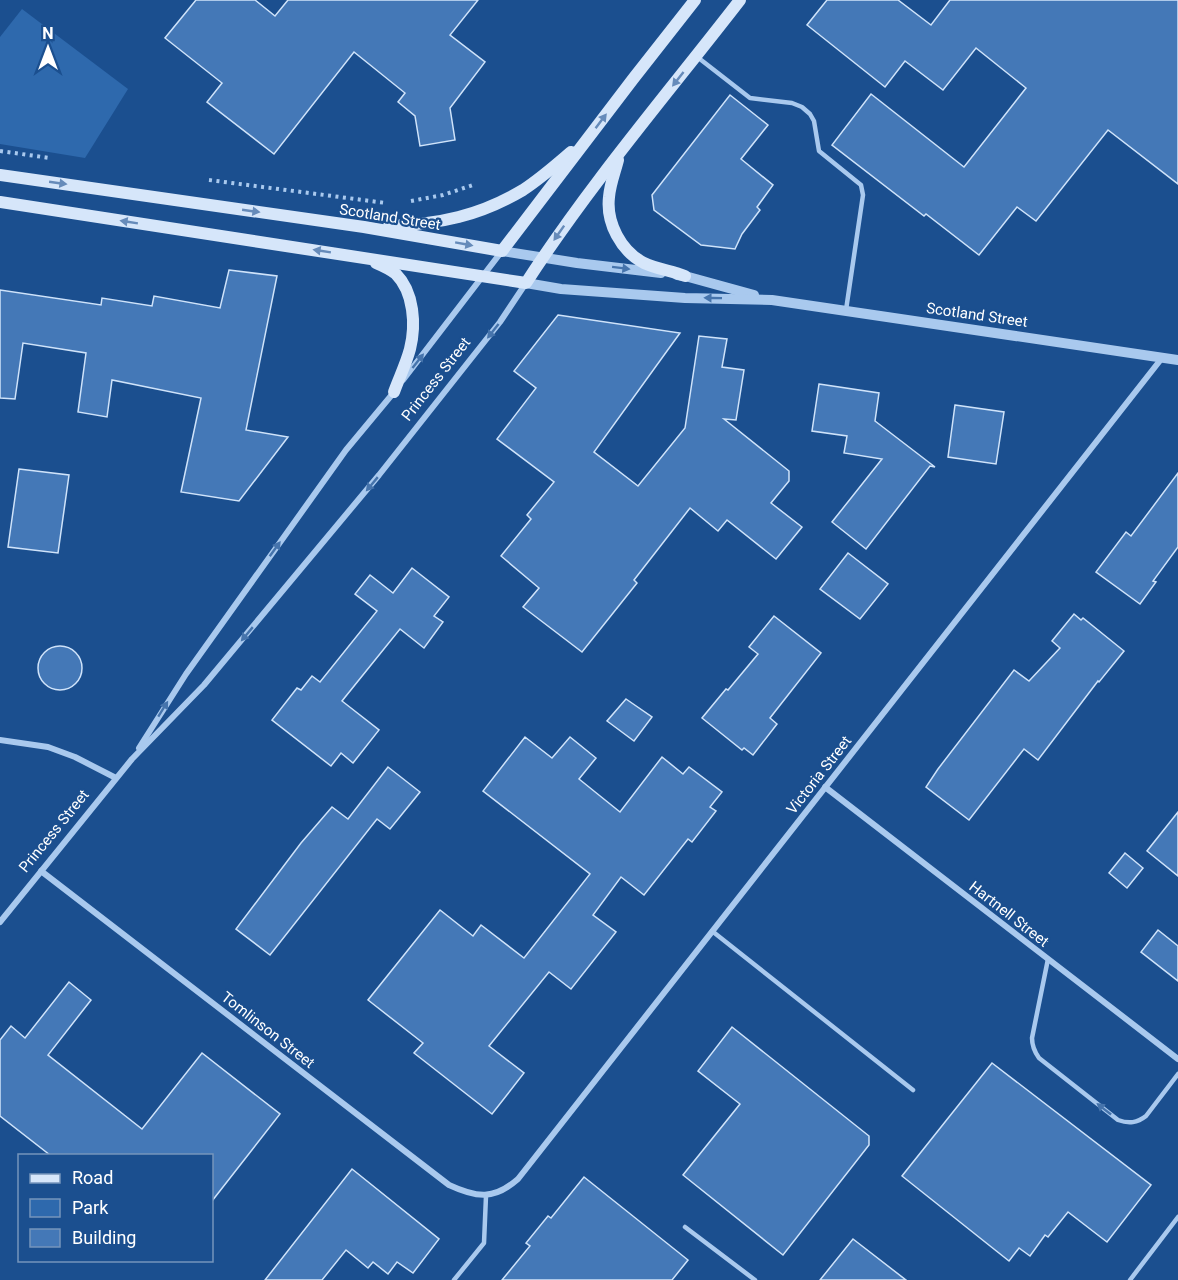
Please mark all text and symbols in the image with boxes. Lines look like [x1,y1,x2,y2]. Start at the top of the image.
north arrow [18,18,78,78]
text: N [42,24,54,43]
one-way arrow [672,71,685,87]
one-way arrow [595,113,607,129]
one-way arrow [49,179,68,188]
street label: Scotland Street [338,200,442,234]
one-way arrow [242,206,261,215]
one-way arrow [120,217,139,226]
one-way arrow [553,225,565,241]
one-way arrow [455,240,474,249]
one-way arrow [312,246,331,255]
one-way arrow [612,263,631,273]
one-way arrow [704,294,723,303]
street label: Scotland Street [925,299,1029,331]
one-way arrow [486,323,499,339]
street label: Princess Street [398,334,474,424]
one-way arrow [412,353,425,369]
one-way arrow [366,476,379,491]
one-way arrow [269,542,281,558]
one-way arrow [241,626,254,641]
one-way arrow [158,701,169,717]
street label: Victoria Street [783,732,855,818]
street label: Princess Street [15,786,93,876]
street label: Hartnell Street [966,877,1052,951]
street label: Tomlinson Street [218,988,318,1072]
one-way arrow [1097,1103,1112,1115]
legend [18,1154,213,1262]
text: Road [72,1167,113,1188]
text: Park [72,1197,109,1218]
text: Building [72,1227,136,1248]

